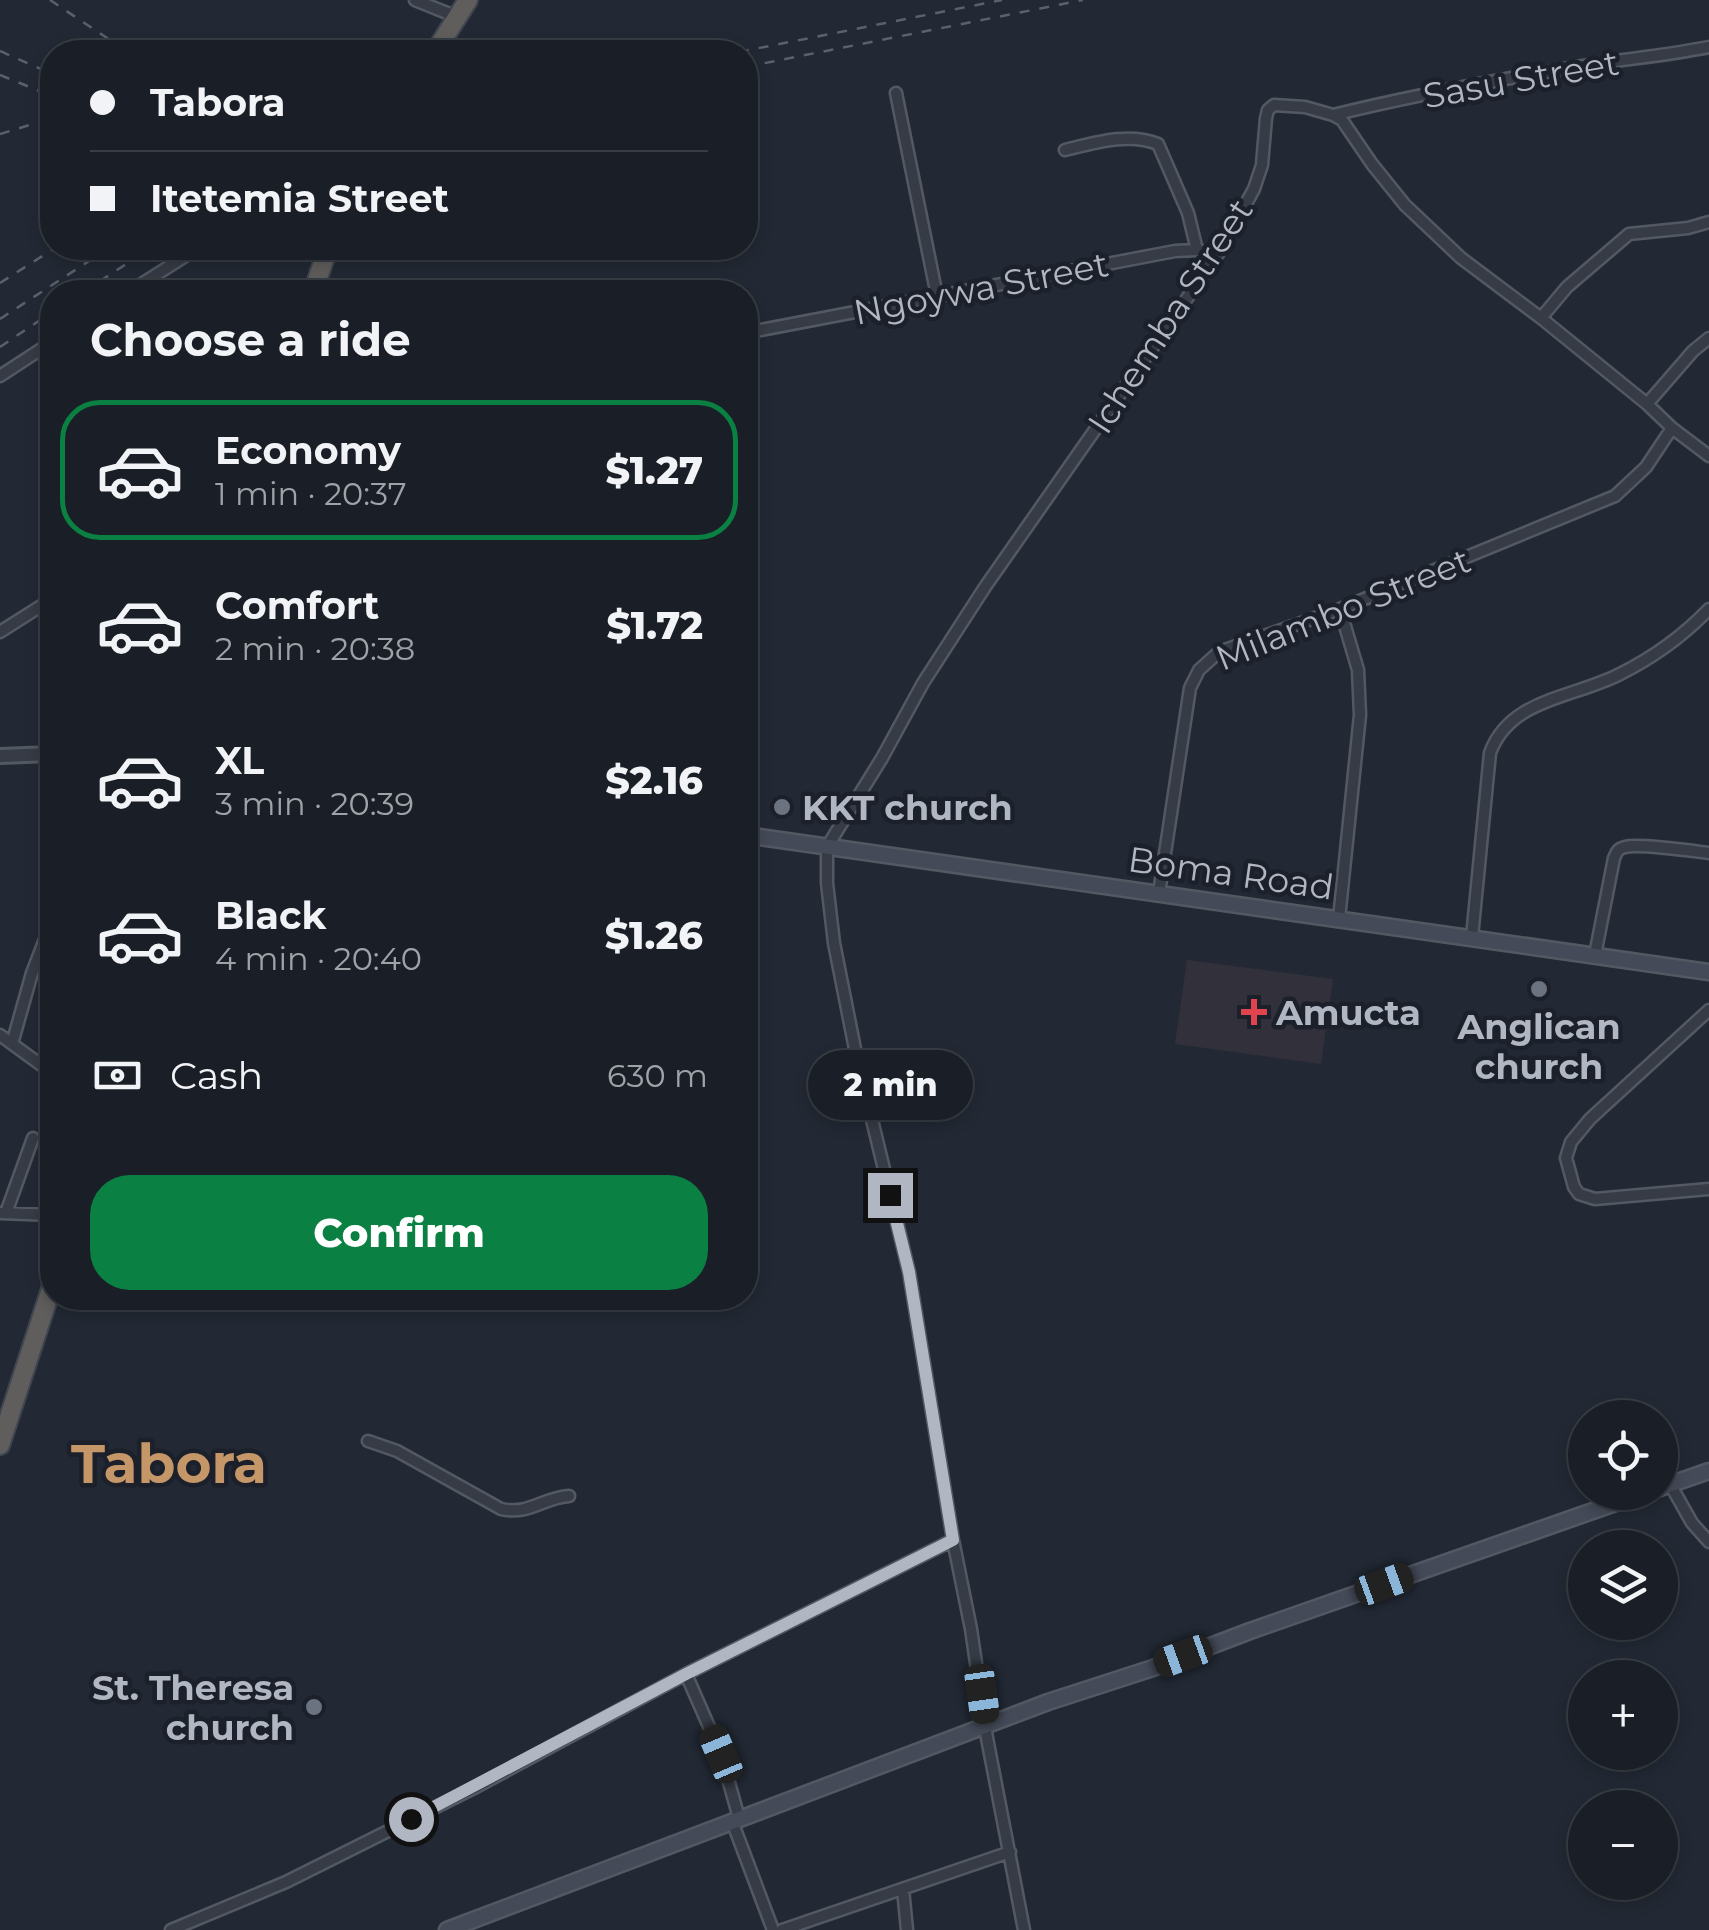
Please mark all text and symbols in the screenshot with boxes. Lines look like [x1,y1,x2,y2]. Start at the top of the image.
street label: Sasu Street [1420,41,1622,117]
text: Tabora [150,79,285,126]
text: Itetemia Street [150,175,449,222]
street label: Ichemba Street [1078,191,1262,441]
street label: Ngoywa Street [850,242,1112,334]
text: Choose a ride [90,312,411,367]
icon: car [95,425,185,515]
text: Economy [215,427,401,474]
text: $1.27 [605,447,703,494]
text: 1 min · 20:37 [215,474,407,513]
street label: Milambo Street [1209,538,1477,680]
icon: car [95,580,185,670]
text: Comfort [215,582,379,629]
text: $1.72 [607,602,703,649]
text: 2 min · 20:38 [215,629,415,668]
icon: car [95,735,185,825]
text: XL [215,737,264,784]
text: $2.16 [605,757,703,804]
text: 3 min · 20:39 [215,784,414,823]
place label: KKT church [802,786,1013,829]
marker: KKT church [771,796,793,818]
street label: Boma Road [1126,837,1336,909]
icon: car [95,890,185,980]
text: Black [215,892,326,939]
text: $1.26 [605,912,703,959]
text: 4 min · 20:40 [215,939,422,978]
marker: Anglican church [1528,978,1550,1000]
place label: Amucta [1275,991,1421,1034]
marker: Amucta [1241,999,1267,1025]
place label: Anglican church [1456,1005,1621,1088]
icon: cash [90,1048,145,1103]
callout: 2 min [808,1050,972,1120]
text: Cash [170,1052,263,1099]
text: 630 m [607,1056,708,1095]
text: 2 min [843,1065,938,1104]
route end [868,1173,913,1218]
button: Confirm [90,1175,708,1290]
map controls [1568,1400,1678,1900]
button: locate [1568,1400,1678,1510]
district label: Tabora [71,1430,267,1497]
button: layers [1568,1530,1678,1640]
car [1351,1560,1417,1608]
car [1150,1632,1216,1680]
button: + [1568,1660,1678,1770]
car [963,1662,1001,1726]
place label: St. Theresa church [92,1666,294,1749]
marker: St. Theresa church [303,1696,325,1718]
car [695,1721,747,1787]
button: − [1568,1790,1678,1900]
route start [389,1797,434,1842]

